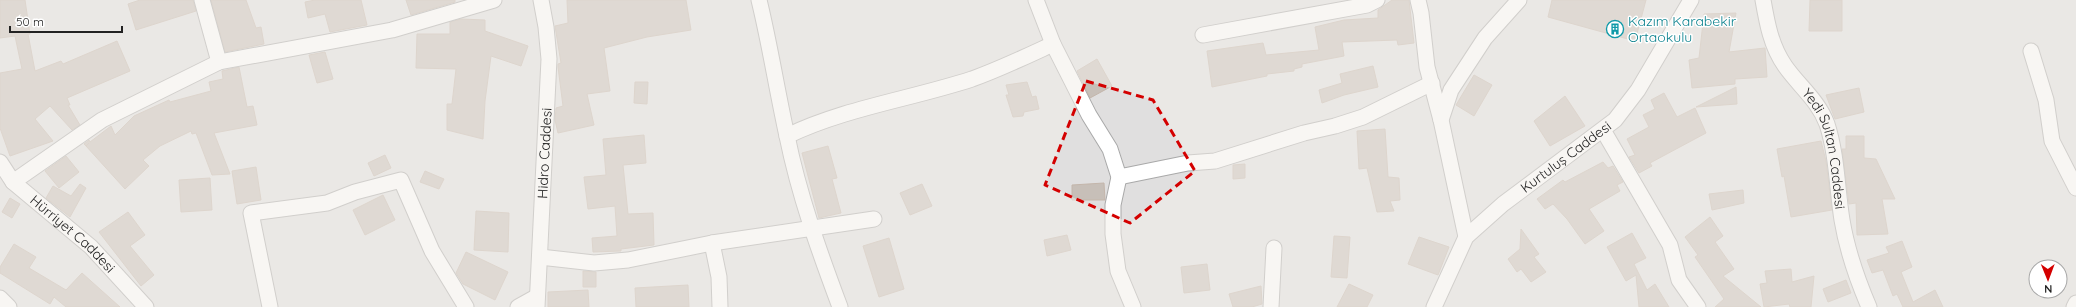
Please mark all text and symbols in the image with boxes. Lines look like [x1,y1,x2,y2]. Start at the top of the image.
scale bar [10,8,122,34]
place label: Kazım Karabekir Ortaokulu [1628,12,1737,46]
text: 50 m [16,14,44,29]
building icon: Kazım Karabekir Ortaokulu [1605,19,1625,39]
street label: Yedi Sultan Caddesi [1798,84,1849,210]
street label: Hidro Caddesi [533,107,556,199]
street label: Kurtuluş Caddesi [1517,117,1615,197]
street label: Hürriyet Caddesi [26,191,119,277]
north arrow [2028,259,2068,299]
text: N [2044,282,2052,296]

